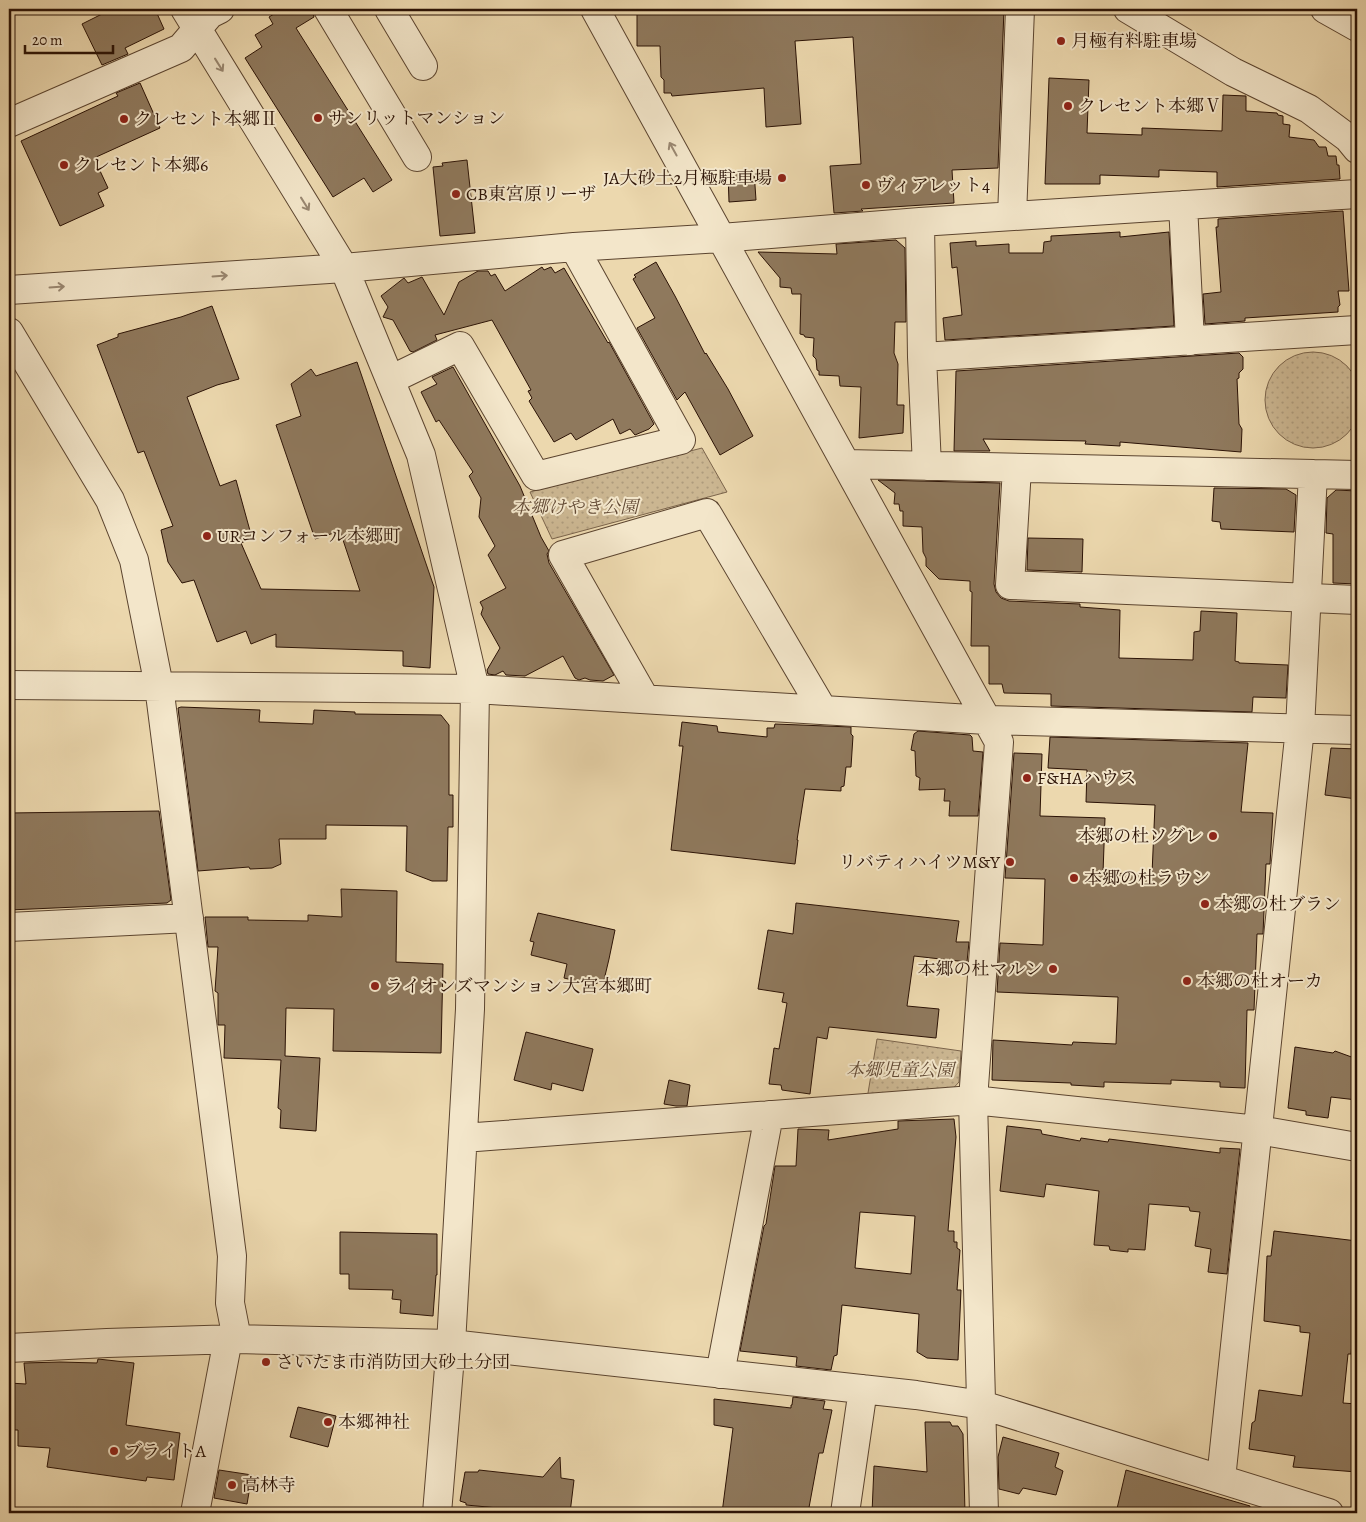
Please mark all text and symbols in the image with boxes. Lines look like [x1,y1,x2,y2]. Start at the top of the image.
scale bar [25,22,112,54]
place label: 月極有料駐車場 [1071,29,1197,53]
text: 20 m [32,30,63,50]
marker: 月極有料駐車場 [1055,35,1067,47]
one-way arrow [215,58,225,72]
place label: クレセント本郷Ⅴ [1078,94,1222,118]
marker: クレセント本郷Ⅴ [1062,100,1074,112]
place label: サンリットマンション [328,106,506,130]
place label: クレセント本郷Ⅱ [134,107,278,131]
marker: サンリットマンション [312,112,324,124]
marker: クレセント本郷Ⅱ [118,113,130,125]
one-way arrow [667,143,677,157]
place label: クレセント本郷6 [74,153,208,177]
marker: クレセント本郷6 [58,159,70,171]
place label: JA大砂土2月極駐車場 [603,166,772,190]
marker: JA大砂土2月極駐車場 [776,172,788,184]
place label: ヴィアレット4 [876,173,990,197]
marker: ヴィアレット4 [860,179,872,191]
place label: CB東宮原リーザ [466,182,596,206]
marker: CB東宮原リーザ [450,188,462,200]
one-way arrow [300,196,310,210]
one-way arrow [211,272,227,281]
one-way arrow [49,282,65,291]
park label: 本郷けやき公園 [512,495,641,519]
place label: URコンフォール本郷町 [217,524,401,548]
marker: URコンフォール本郷町 [201,530,213,542]
place label: F&HAハウス [1037,766,1136,790]
marker: F&HAハウス [1021,772,1033,784]
place label: 本郷の杜ソグレ [1077,824,1203,848]
marker: 本郷の杜ソグレ [1207,830,1219,842]
place label: リバティハイツM&Y [838,850,1001,874]
marker: リバティハイツM&Y [1004,856,1016,868]
place label: 本郷の杜ラウン [1084,866,1210,890]
marker: 本郷の杜ラウン [1068,872,1080,884]
place label: 本郷の杜ブラン [1215,892,1341,916]
marker: 本郷の杜ブラン [1199,898,1211,910]
place label: 本郷の杜マルン [917,957,1043,981]
marker: 本郷の杜マルン [1047,963,1059,975]
place label: 本郷の杜オーカ [1197,969,1323,993]
place label: ライオンズマンション大宮本郷町 [385,974,652,998]
marker: 本郷の杜オーカ [1181,975,1193,987]
marker: ライオンズマンション大宮本郷町 [369,980,381,992]
park label: 本郷児童公園 [846,1058,957,1082]
place label: さいたま市消防団大砂土分団 [276,1350,510,1374]
marker: さいたま市消防団大砂土分団 [260,1356,272,1368]
place label: 本郷神社 [338,1410,410,1434]
marker: 本郷神社 [322,1416,334,1428]
place label: ブライトA [124,1439,206,1463]
marker: ブライトA [108,1445,120,1457]
place label: 高林寺 [242,1473,296,1497]
marker: 高林寺 [226,1479,238,1491]

